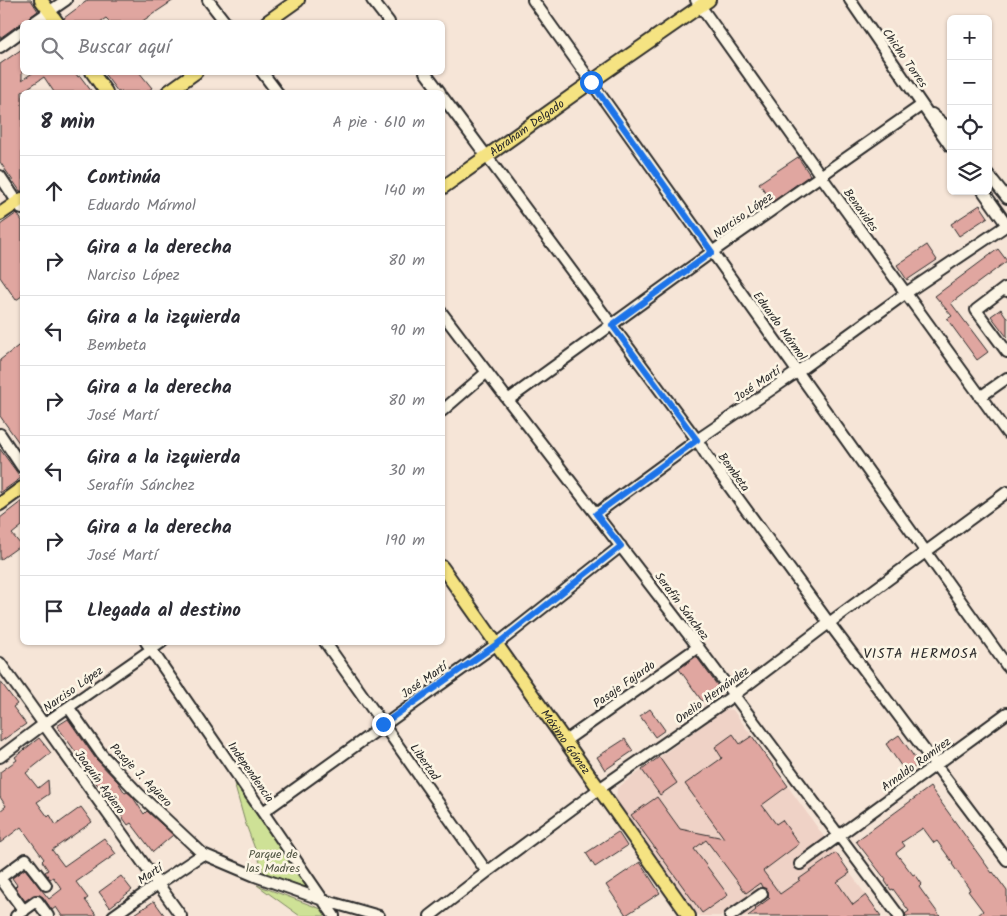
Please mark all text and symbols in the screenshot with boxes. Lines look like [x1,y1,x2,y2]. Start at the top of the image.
map controls [947,15,992,195]
button: + [947,15,992,60]
search box [20,20,445,75]
street label: Chicho Torres [877,25,932,92]
text: Buscar aquí [78,33,170,63]
icon: search [38,34,66,62]
button: − [947,60,992,105]
route start [580,71,603,94]
street label: Abraham Delgado [485,95,569,162]
button: locate [947,105,992,150]
text: 8 min [40,106,95,139]
text: A pie · 610 m [333,110,425,135]
button: layers [947,150,992,195]
text: Continúa [87,163,161,193]
icon: ahead [40,177,68,205]
text: 140 m [384,178,425,203]
street label: Benavides [838,185,883,236]
street label: Narciso López [709,188,777,243]
text: Eduardo Mármol [87,193,196,218]
text: Gira a la derecha [87,233,232,263]
icon: right [40,247,68,275]
text: 80 m [388,248,425,273]
text: Narciso López [87,263,180,288]
street label: Eduardo Mármol [748,288,811,365]
text: Gira a la izquierda [87,303,240,333]
icon: left [40,317,68,345]
text: 90 m [390,318,425,343]
text: Bembeta [87,333,146,358]
street label: José Martí [730,361,786,407]
text: Gira a la derecha [87,373,232,403]
icon: right [40,387,68,415]
text: 80 m [388,388,425,413]
text: José Martí [87,403,157,428]
text: Gira a la izquierda [87,443,240,473]
street label: Bembeta [713,449,755,496]
icon: left [40,457,68,485]
text: 30 m [389,458,425,483]
text: Serafín Sánchez [87,473,195,498]
text: Gira a la derecha [87,513,232,543]
icon: right [40,527,68,555]
text: 190 m [385,528,425,553]
text: José Martí [87,543,157,568]
street label: Serafín Sánchez [650,568,714,644]
text: Llegada al destino [87,596,241,626]
icon: arrive [40,597,68,625]
district label: VISTA HERMOSA [863,643,979,665]
street label: José Martí [397,656,453,703]
street label: Pasaje Fajardo [589,656,659,713]
street label: Narciso López [39,662,107,717]
street label: Onelio Hernández [671,662,753,729]
street label: Máximo Gómez [536,705,595,778]
route end [372,713,395,736]
street label: Arnaldo Ramírez [877,733,955,796]
street label: Independencia [223,738,279,807]
street label: Pasaje J. Agüero [105,739,176,812]
street label: Libertad [405,740,445,785]
street label: Joaquín Agüero [70,746,130,819]
park label: Parque de las Madres [246,845,300,878]
street label: Martí [134,858,168,890]

